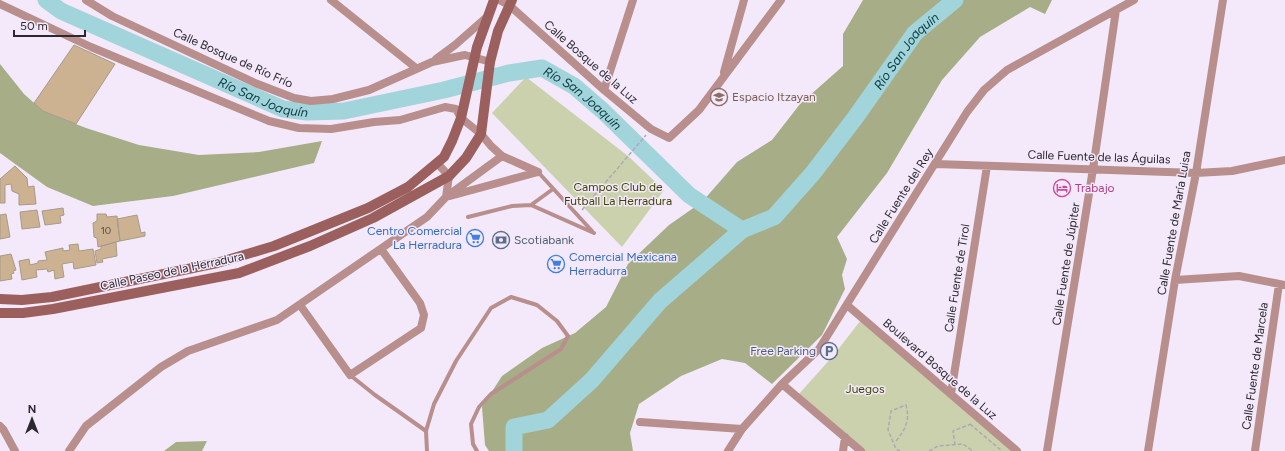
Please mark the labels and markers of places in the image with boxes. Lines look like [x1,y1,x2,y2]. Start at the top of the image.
school or university icon: Espacio Itzayan [709,87,729,107]
place label: Espacio Itzayan [732,90,816,104]
hotel icon: Trabajo [1052,178,1072,198]
place label: Trabajo [1075,181,1115,195]
place label: Centro Comercial La Herradura [367,224,462,252]
supermarket icon: Centro Comercial La Herradura [465,228,485,248]
bank icon: Scotiabank [491,230,511,250]
place label: Scotiabank [514,233,574,247]
place label: Comercial Mexicana Herradurra [569,250,677,278]
supermarket icon: Comercial Mexicana Herradurra [546,254,566,274]
parking icon: Free Parking [819,341,839,361]
place label: Free Parking [750,344,816,358]

